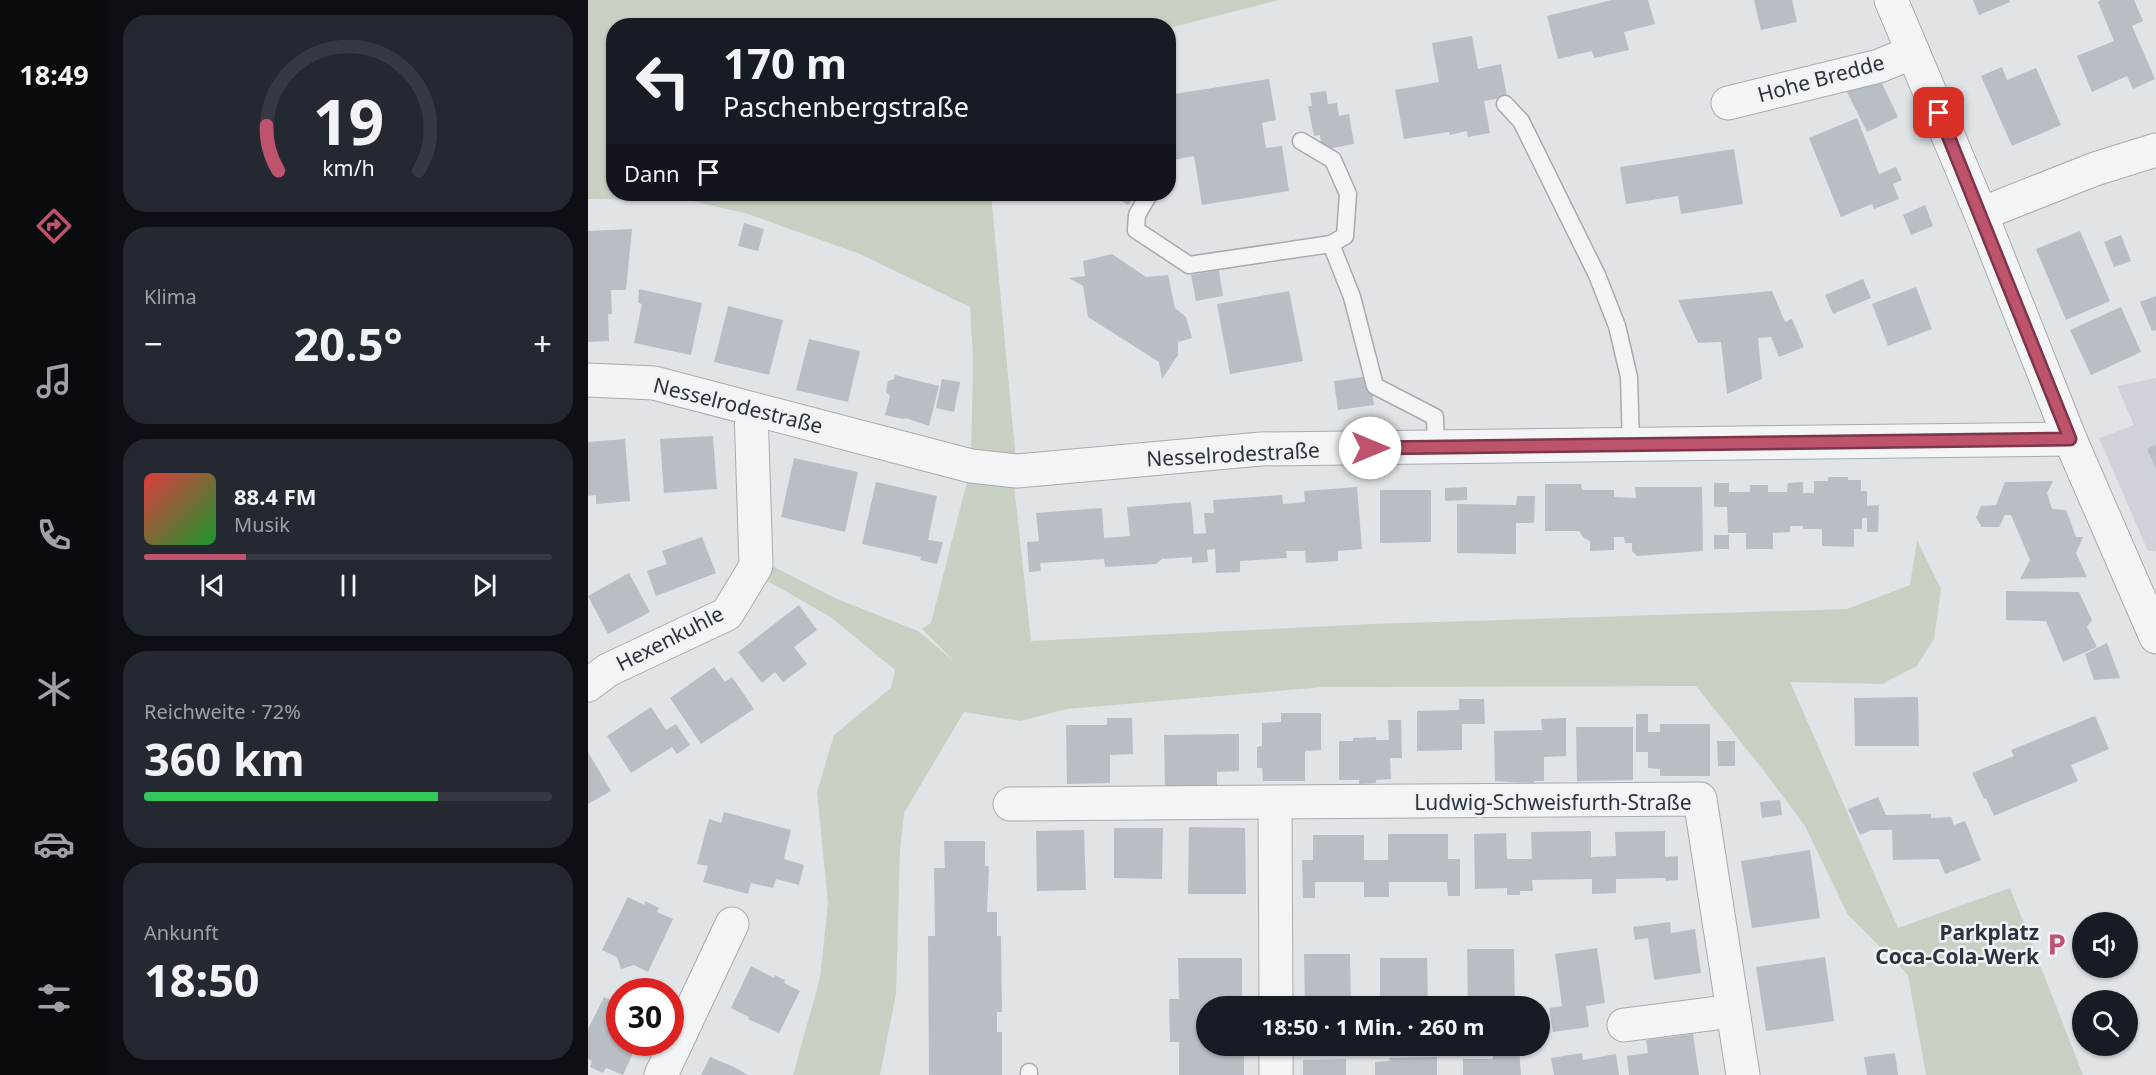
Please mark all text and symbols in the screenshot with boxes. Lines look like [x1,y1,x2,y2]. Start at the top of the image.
text: 170 m [723,34,847,91]
icon: left [624,42,702,120]
street label: Hohe Bredde [1754,48,1887,108]
text: 18:49 [19,56,89,93]
text: 19 [312,78,384,163]
pin [1913,87,1964,138]
text: Paschenbergstraße [723,88,969,125]
icon: arrive [1922,96,1955,129]
text: km/h [322,153,374,182]
icon: arrive [692,156,725,189]
text: Dann [624,158,680,188]
icon: directions [33,205,75,247]
text: Klima [144,283,197,310]
text: 20.5° [294,313,402,374]
text: − [144,321,163,366]
text: + [533,321,552,366]
icon: music [33,360,75,402]
street label: Nesselrodestraße [651,370,826,440]
position arrow [1338,416,1402,480]
street label: Nesselrodestraße [1145,435,1320,473]
text: 88.4 FM [234,481,316,511]
text: Musik [234,511,290,538]
icon: phone [33,514,75,556]
icon: previous [196,569,229,602]
icon: pause [332,569,365,602]
icon: next [468,569,501,602]
street label: Hexenkuhle [611,599,728,677]
icon: climate [33,668,75,710]
text: Reichweite · 72% [144,698,301,725]
text: 360 km [144,728,305,789]
street label: Ludwig-Schweisfurth-Straße [1414,788,1692,816]
icon: car [33,823,75,865]
map controls [2072,912,2138,1056]
button: sound [2072,912,2138,978]
place label: Parkplatz Coca-Cola-Werk [1875,918,2040,970]
text: Ankunft [144,919,219,946]
parking icon: Parkplatz Coca-Cola-Werk [2044,932,2070,958]
text: 18:50 [144,949,260,1010]
icon: filters [33,977,75,1019]
speed limit sign: 30 [606,978,684,1056]
button: search [2072,990,2138,1056]
text: 18:50 · 1 Min. · 260 m [1262,1011,1484,1041]

